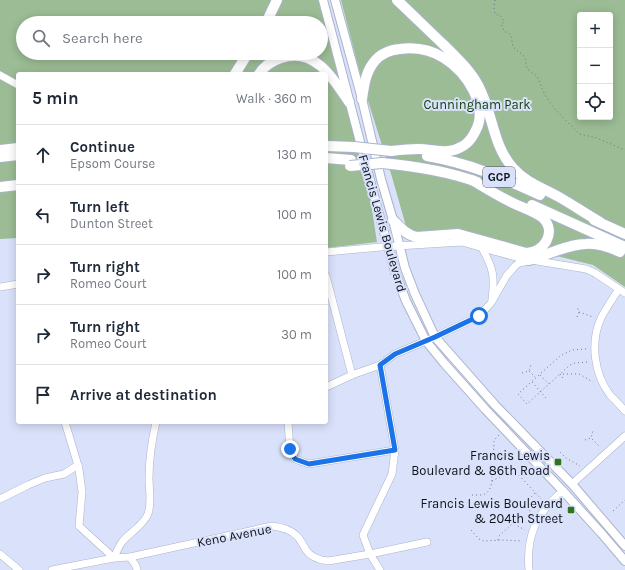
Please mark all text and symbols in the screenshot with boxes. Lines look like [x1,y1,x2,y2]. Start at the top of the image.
map controls [577,12,613,120]
button: + [577,12,613,48]
search box [16,16,328,60]
icon: search [30,27,52,49]
text: Search here [62,29,143,47]
button: − [577,48,613,84]
button: locate [577,84,613,120]
text: 5 min [32,88,79,108]
text: Walk · 360 m [236,91,312,106]
park label: Cunningham Park [423,97,531,112]
text: Continue [70,138,135,156]
icon: ahead [32,144,54,166]
text: 130 m [277,147,312,162]
street label: Francis Lewis Boulevard [356,153,409,294]
text: Epsom Course [70,156,155,171]
road number: GCP [483,167,515,187]
text: Turn left [70,198,129,216]
icon: left [32,204,54,226]
text: 100 m [277,207,312,222]
text: Dunton Street [70,216,153,231]
text: Turn right [70,258,140,276]
icon: right [32,264,54,286]
text: 100 m [277,267,312,282]
text: Romeo Court [70,276,147,291]
route start [470,307,488,325]
text: Turn right [70,318,140,336]
icon: right [32,324,54,346]
text: 30 m [281,327,312,342]
text: Romeo Court [70,336,147,351]
icon: arrive [32,384,54,406]
text: Arrive at destination [70,386,217,404]
route end [281,440,299,458]
place label: Francis Lewis Boulevard & 86th Road [411,448,550,478]
marker: Francis Lewis Boulevard & 86th Road [553,457,563,467]
place label: Francis Lewis Boulevard & 204th Street [421,496,563,526]
marker: Francis Lewis Boulevard & 204th Street [566,505,576,515]
street label: Keno Avenue [196,521,273,550]

